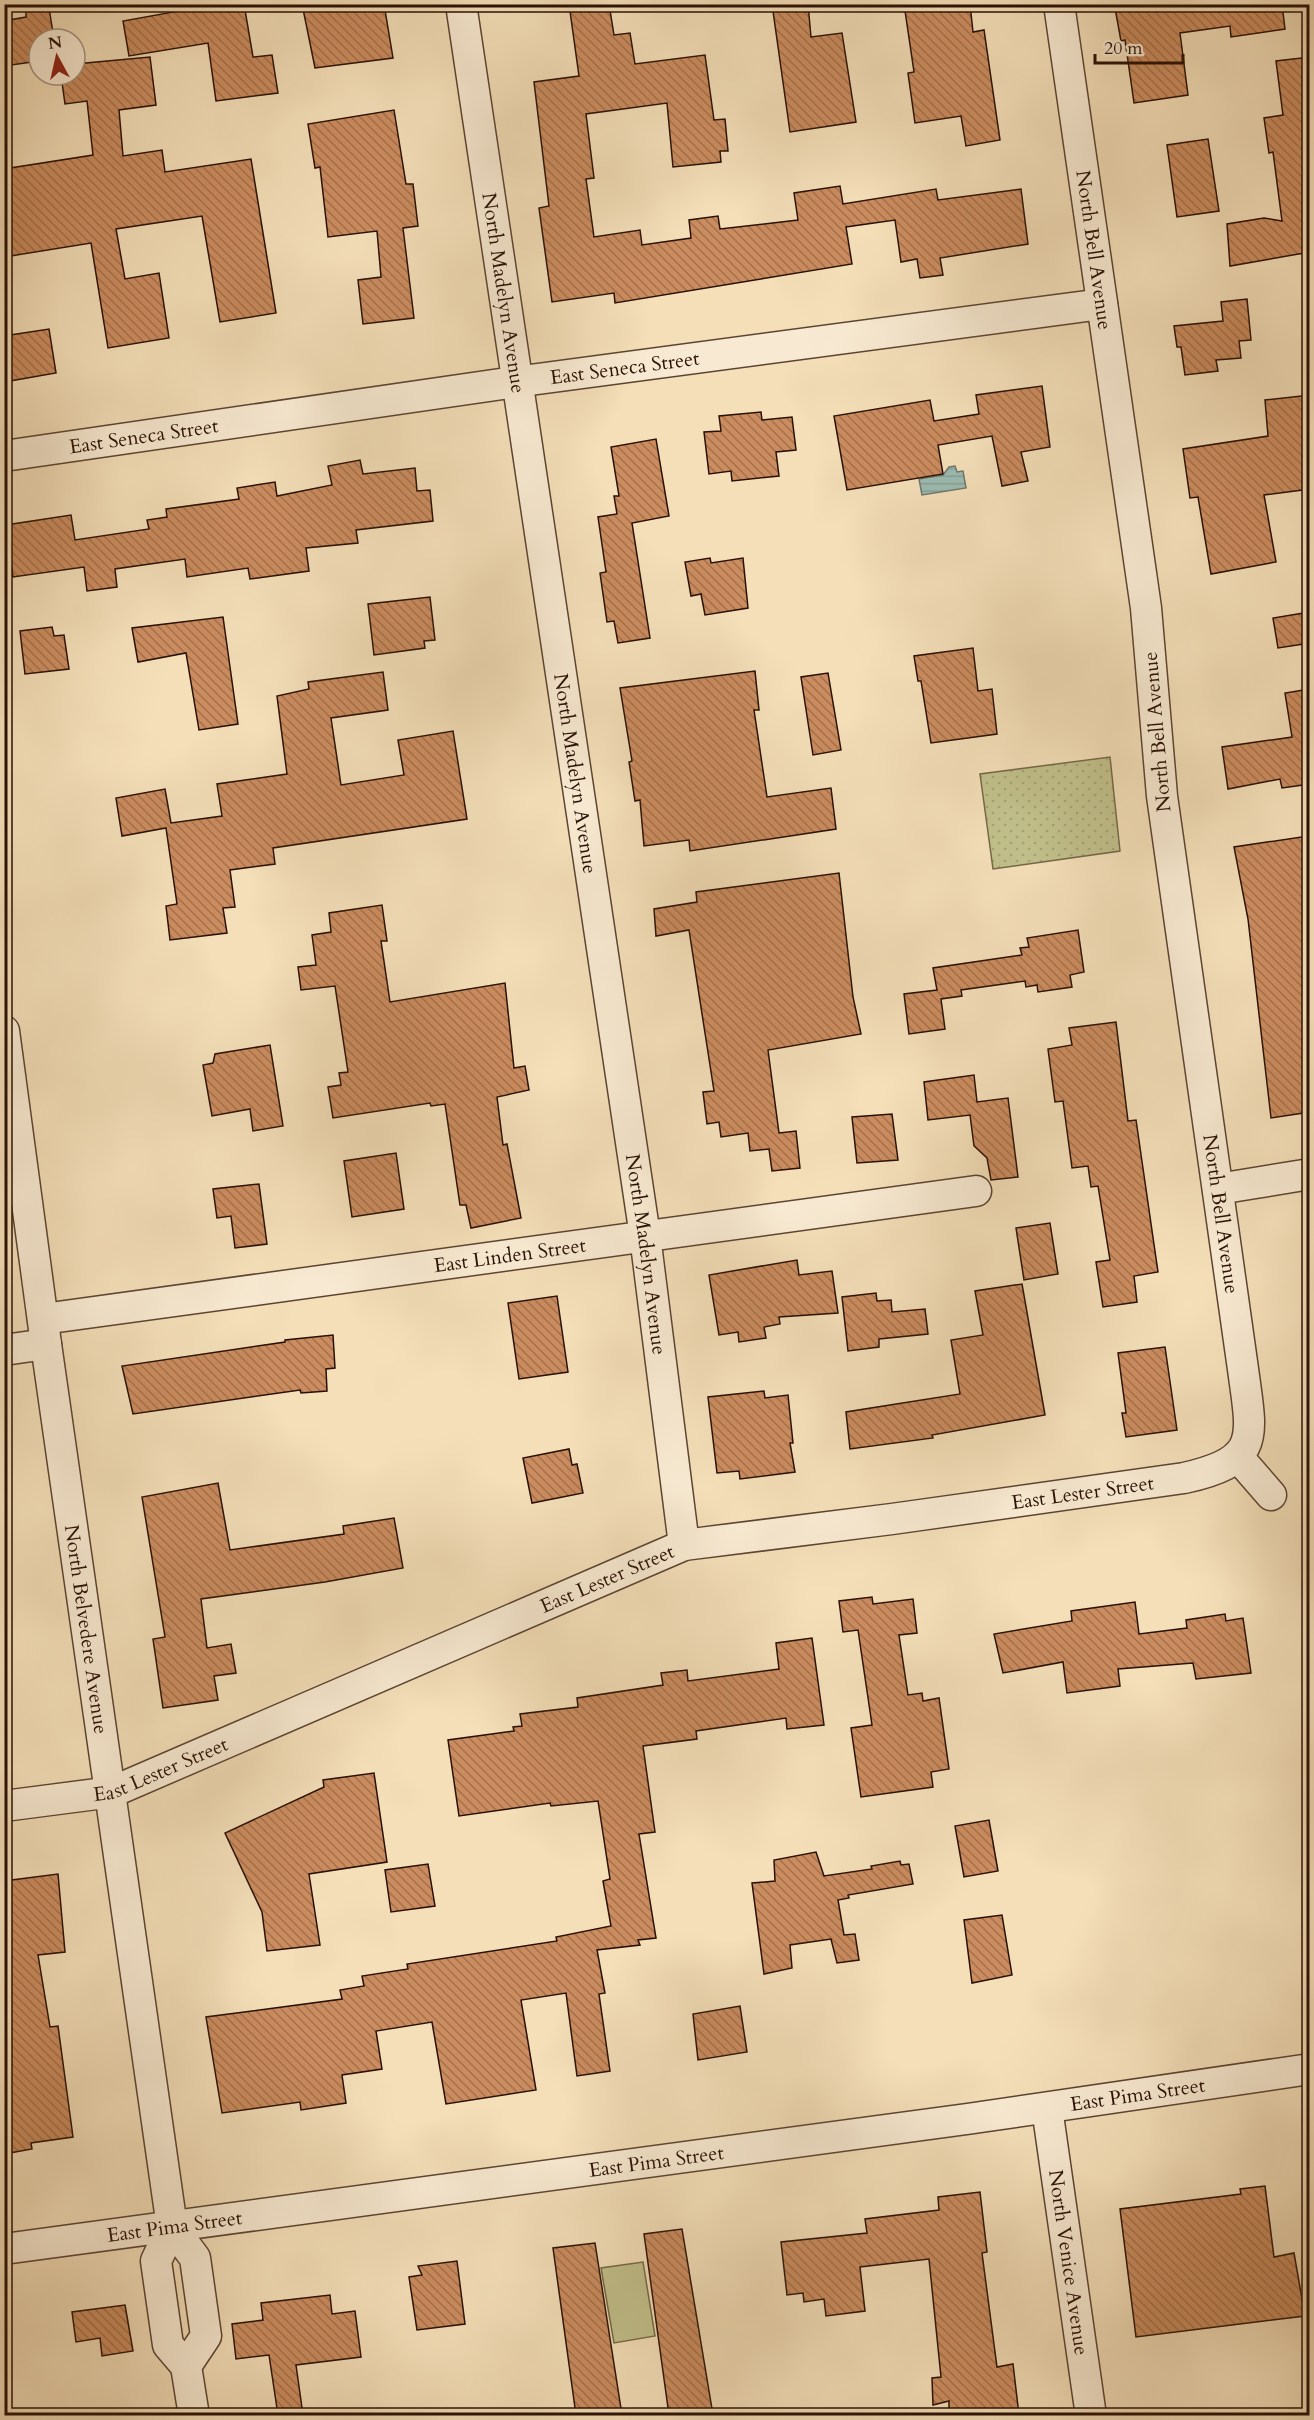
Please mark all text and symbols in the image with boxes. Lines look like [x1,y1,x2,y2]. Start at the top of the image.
north arrow [27,27,87,87]
scale bar [1095,27,1184,65]
text: N [47,31,64,55]
text: 20 m [1104,36,1143,61]
street label: North Bell Avenue [1069,168,1119,332]
street label: North Madelyn Avenue [476,191,532,395]
street label: East Seneca Street [548,344,702,391]
street label: East Seneca Street [67,412,221,460]
street label: North Bell Avenue [1137,651,1177,813]
street label: North Madelyn Avenue [548,671,604,876]
street label: North Bell Avenue [1196,1132,1246,1296]
street label: North Madelyn Avenue [619,1152,673,1356]
street label: East Linden Street [432,1231,588,1279]
street label: East Lester Street [1010,1469,1156,1516]
street label: North Belvedere Avenue [58,1523,115,1736]
street label: East Lester Street [536,1537,679,1619]
street label: East Lester Street [92,1730,233,1808]
street label: East Pima Street [1068,2071,1207,2117]
street label: East Pima Street [587,2138,726,2183]
street label: North Venice Avenue [1042,2168,1096,2357]
street label: East Pima Street [105,2203,244,2248]

